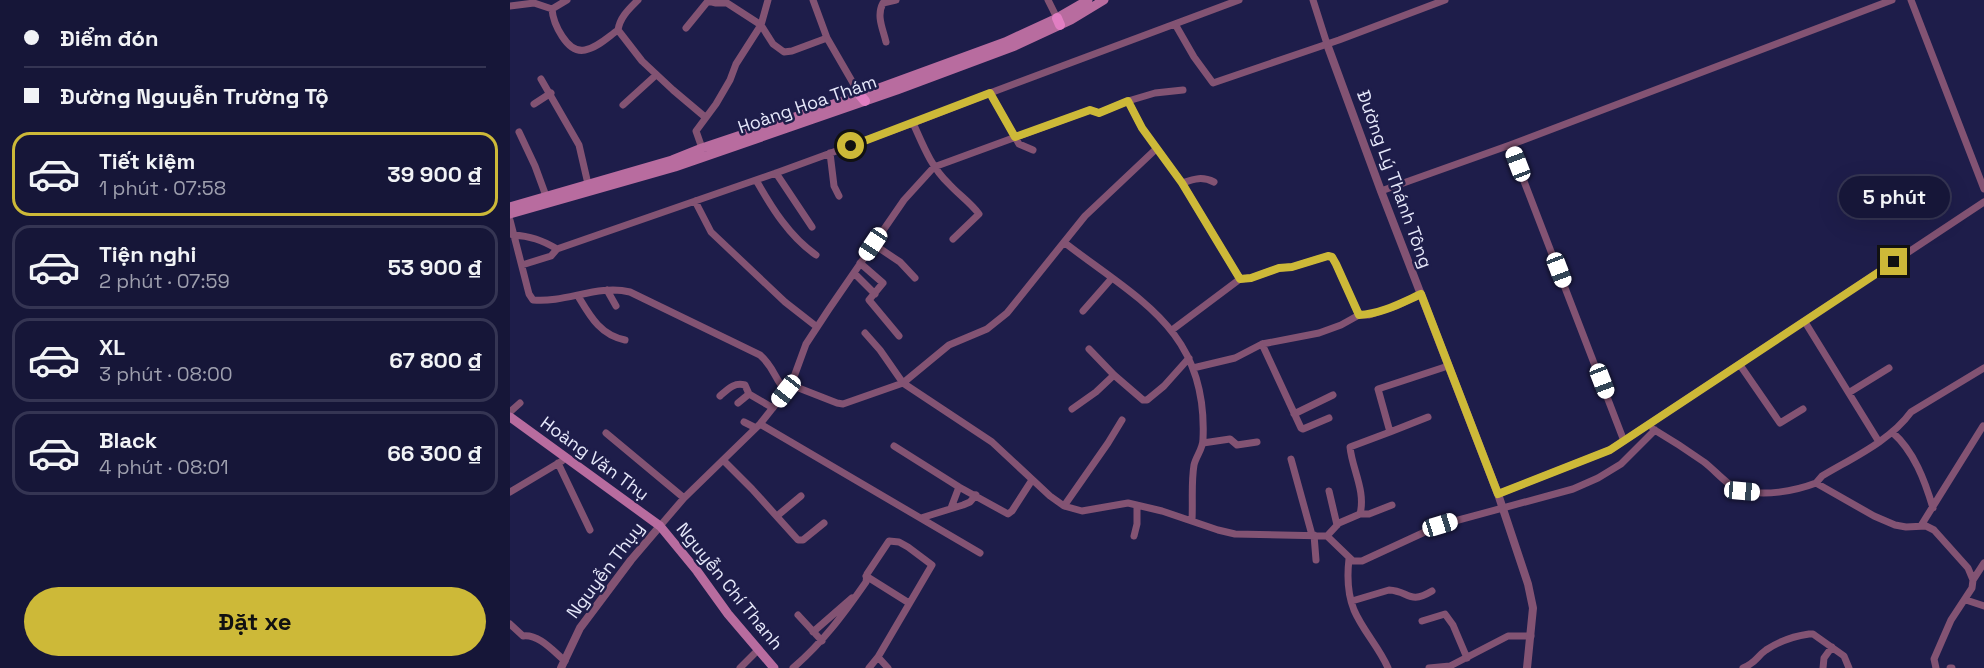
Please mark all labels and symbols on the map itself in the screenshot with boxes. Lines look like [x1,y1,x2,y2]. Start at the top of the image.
street label: Hoàng Hoa Thám [735,69,879,139]
street label: Đường Lý Thánh Tông [1352,87,1438,271]
route start [837,132,864,159]
car [1503,144,1533,184]
callout: 5 phút [1838,175,1950,217]
car [855,224,891,264]
route end [1880,248,1907,275]
car [1544,250,1574,290]
car [1587,361,1617,401]
car [768,371,804,411]
street label: Hoàng Văn Thụ [536,411,654,505]
car [1723,480,1761,502]
car [1420,511,1460,539]
street label: Nguyễn Thụy [561,517,649,623]
street label: Nguyễn Chí Thanh [672,518,788,654]

